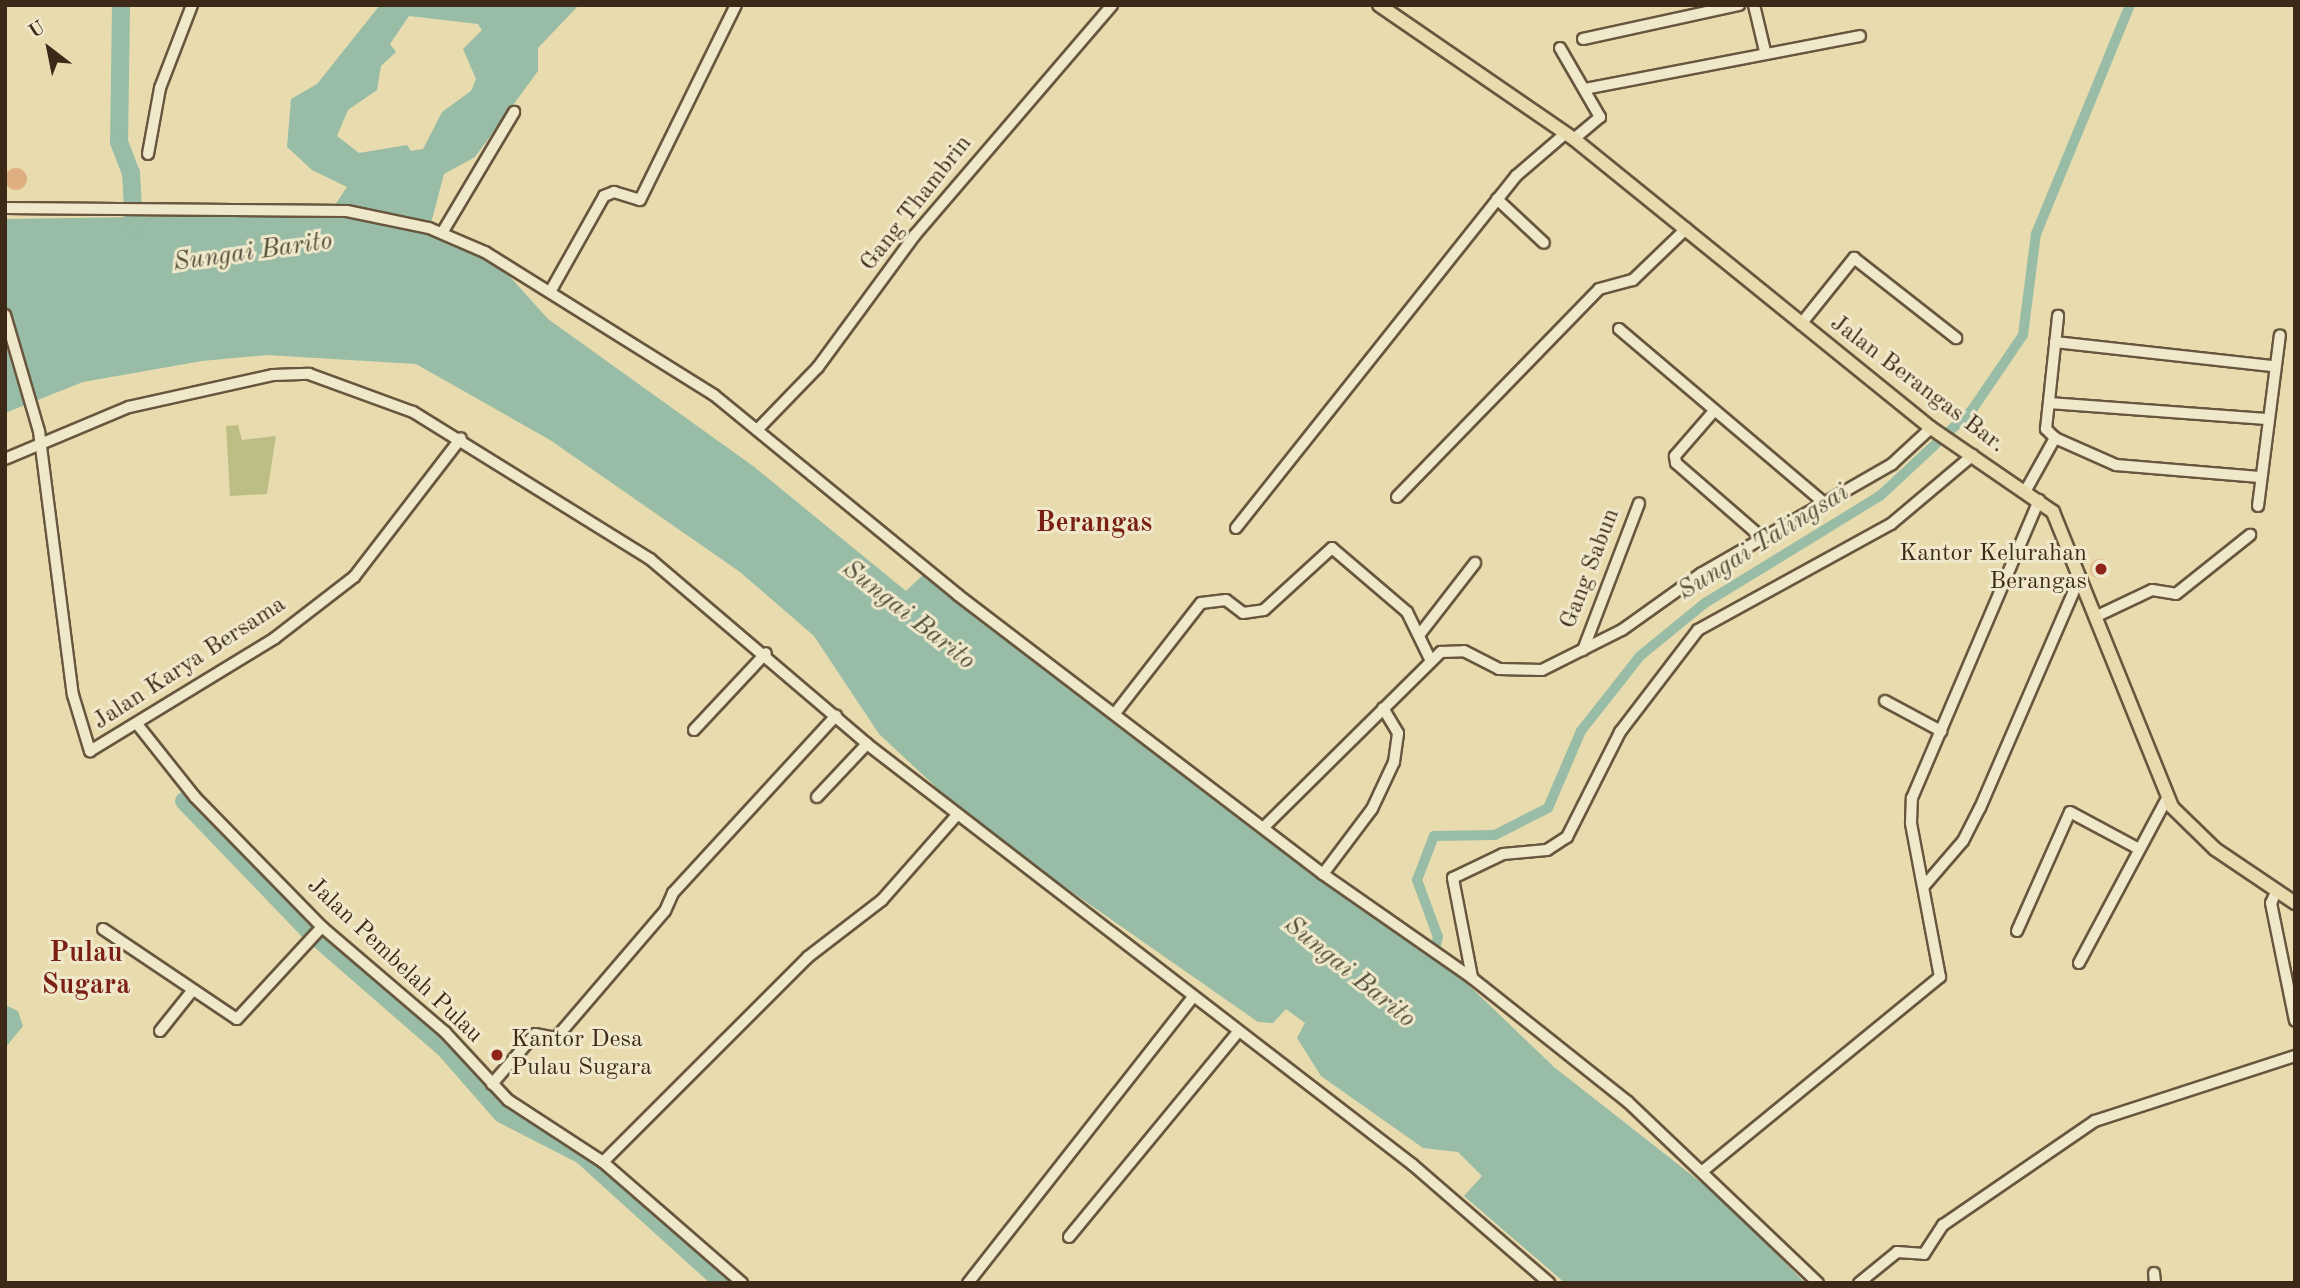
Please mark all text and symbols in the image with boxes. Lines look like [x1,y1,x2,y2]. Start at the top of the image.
north arrow [14,14,84,84]
text: U [26,19,49,43]
street label: Gang Thambrin [855,130,979,278]
water label: Sungai Barito [171,226,335,280]
street label: Jalan Berangas Bar. [1824,310,2010,460]
water label: Sungai Talingsai [1673,478,1855,608]
street label: Gang Sabun [1555,505,1627,633]
district label: Berangas [1036,507,1152,541]
place label: Kantor Kelurahan Berangas [1899,541,2087,597]
water label: Sungai Barito [835,554,981,678]
marker: Kantor Kelurahan Berangas [2093,561,2109,577]
street label: Jalan Karya Bersama [88,591,292,737]
street label: Jalan Pembelah Pulau [300,872,488,1050]
water label: Sungai Barito [1277,910,1421,1036]
district label: Pulau Sugara [42,937,130,1003]
place label: Kantor Desa Pulau Sugara [511,1027,652,1083]
marker: Kantor Desa Pulau Sugara [489,1047,505,1063]

